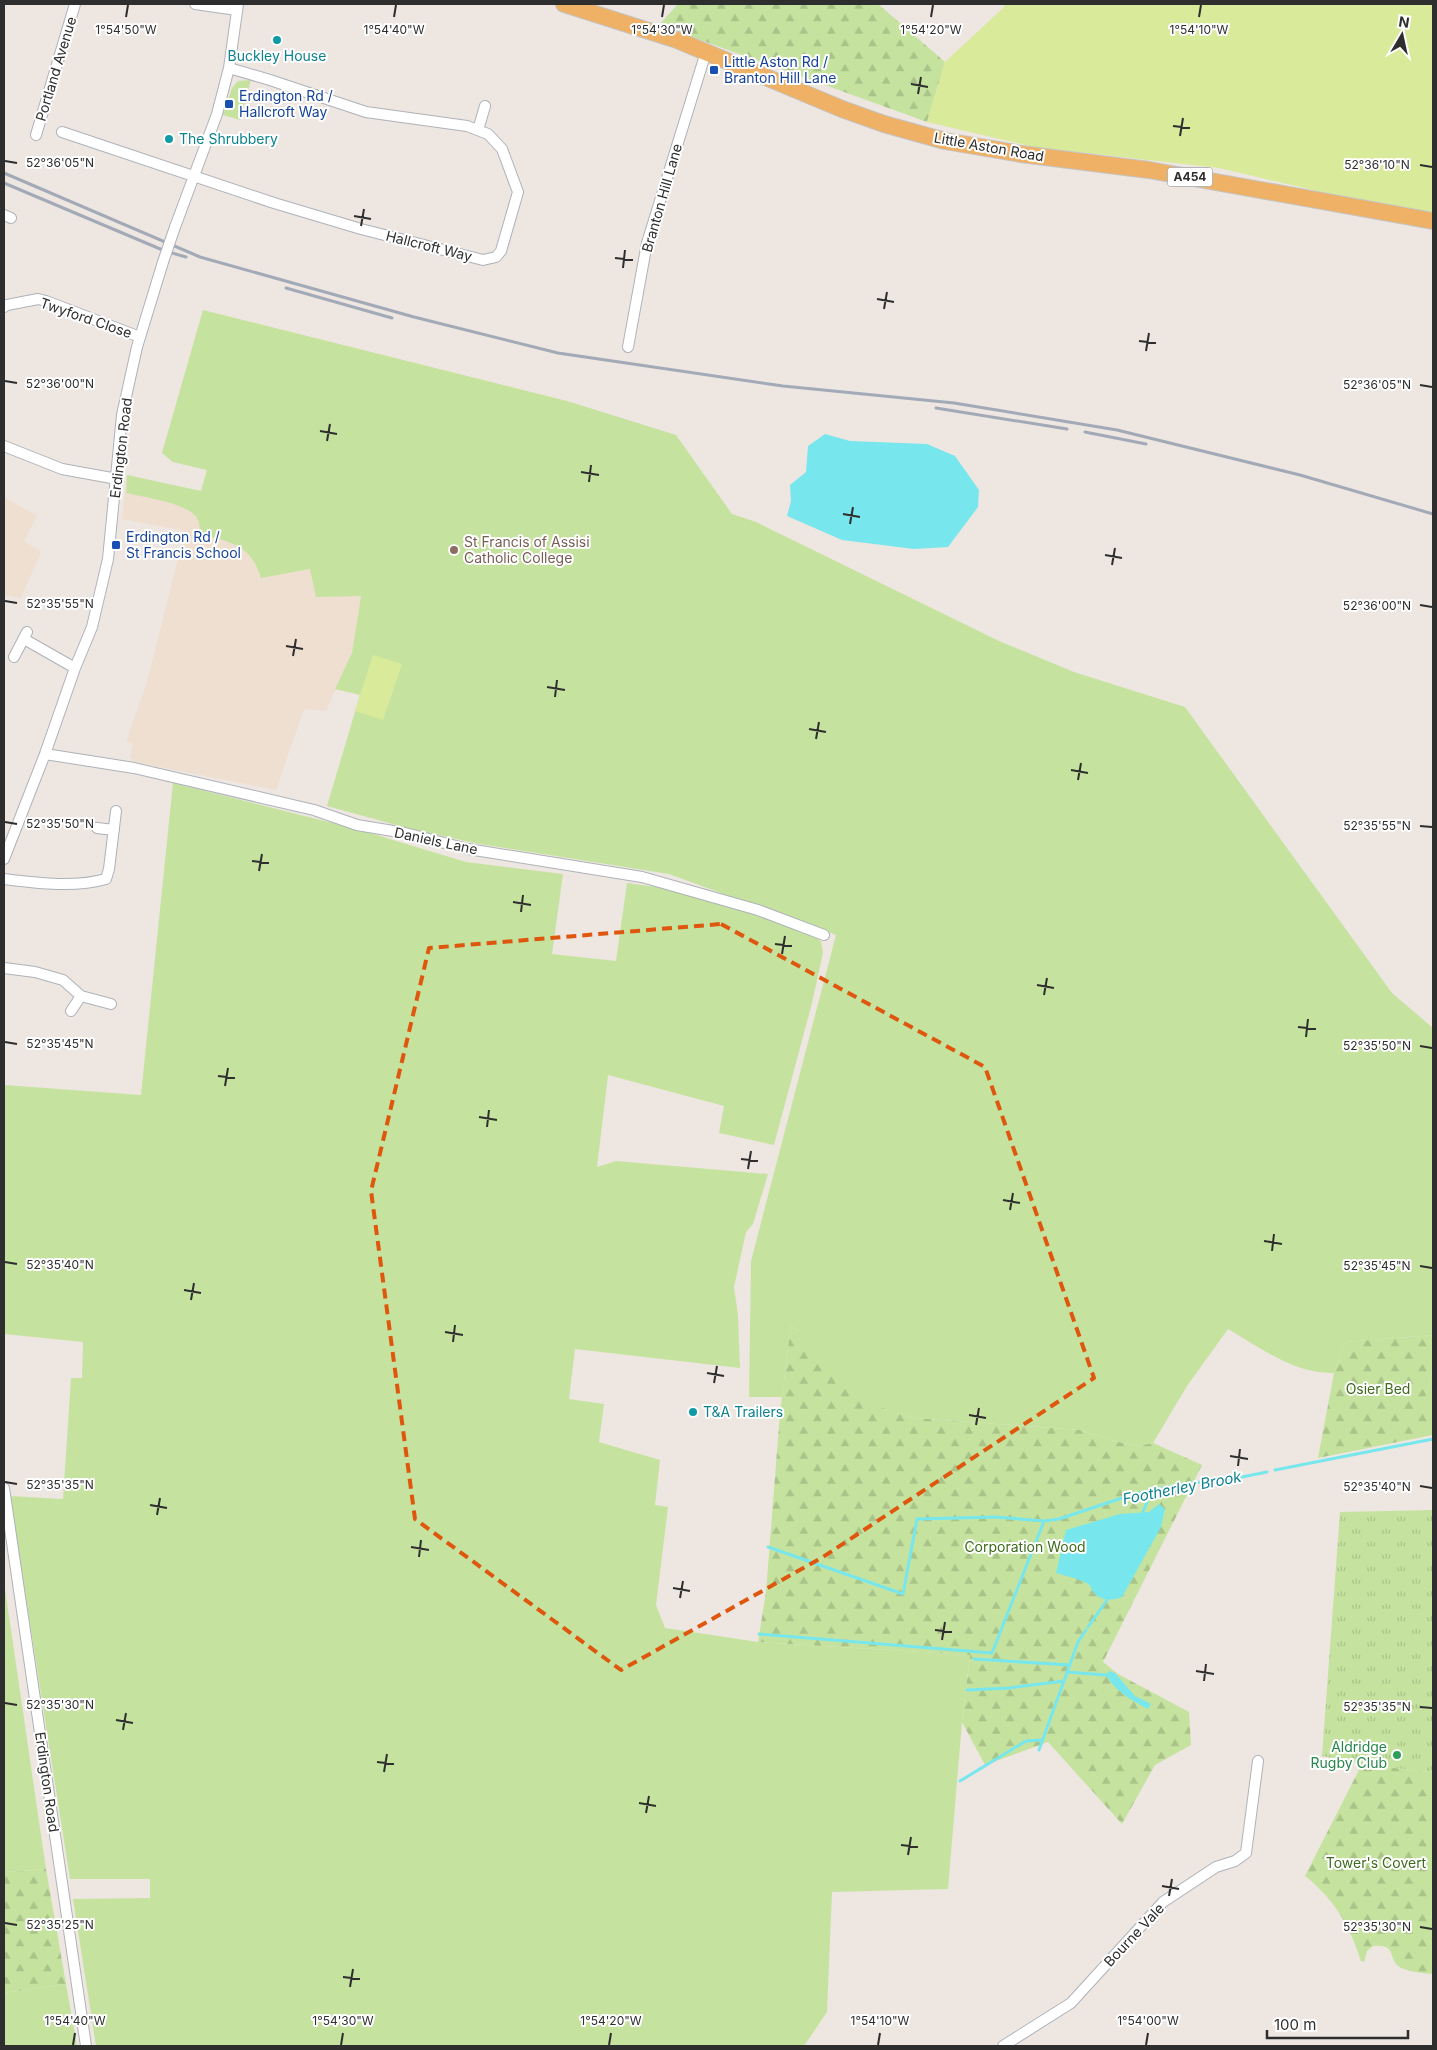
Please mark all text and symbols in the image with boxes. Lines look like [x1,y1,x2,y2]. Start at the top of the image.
north arrow [1377,10,1427,60]
text: N [1398,12,1411,31]
street label: Portland Avenue [32,14,80,123]
text: 1°54'50"W [95,22,157,37]
text: 1°54'40"W [364,22,425,37]
text: 1°54'30"W [631,22,693,37]
text: 1°54'20"W [900,22,962,37]
text: 1°54'10"W [1170,22,1229,37]
marker: Buckley House [271,34,283,46]
place label: Buckley House [228,47,326,64]
place label: Little Aston Rd / Branton Hill Lane [724,53,836,86]
marker: Little Aston Rd / Branton Hill Lane [708,64,720,76]
place label: Erdington Rd / Hallcroft Way [239,87,333,120]
marker: Erdington Rd / Hallcroft Way [223,98,235,110]
street label: Little Aston Road [933,128,1045,165]
place label: The Shrubbery [179,130,278,147]
marker: The Shrubbery [163,133,175,145]
street label: Branton Hill Lane [638,142,685,254]
text: 52°36'05"N [26,155,94,170]
text: 52°36'10"N [1344,157,1410,172]
road number: A454 [1168,168,1212,186]
street label: Hallcroft Way [384,227,474,264]
street label: Twyford Close [38,294,134,341]
text: 52°36'00"N [26,376,94,391]
text: 52°36'05"N [1343,377,1411,392]
street label: Erdington Road [106,397,135,499]
place label: Erdington Rd / St Francis School [126,528,241,561]
place label: St Francis of Assisi Catholic College [464,533,590,566]
marker: Erdington Rd / St Francis School [110,539,122,551]
marker: St Francis of Assisi Catholic College [448,544,460,556]
text: 52°35'55"N [26,596,94,611]
text: 52°36'00"N [1343,598,1411,613]
text: 52°35'50"N [26,816,94,831]
text: 52°35'55"N [1343,818,1411,833]
street label: Daniels Lane [393,823,479,858]
text: 52°35'45"N [26,1036,94,1051]
text: 52°35'50"N [1343,1038,1411,1053]
text: 52°35'40"N [26,1257,94,1272]
text: 52°35'45"N [1343,1258,1411,1273]
park label: Osier Bed [1346,1380,1410,1397]
place label: T&A Trailers [703,1403,783,1420]
marker: T&A Trailers [687,1406,699,1418]
water label: Footherley Brook [1121,1467,1244,1508]
text: 52°35'35"N [26,1477,94,1492]
text: 52°35'40"N [1343,1479,1411,1494]
park label: Corporation Wood [964,1538,1086,1555]
text: 52°35'30"N [26,1697,94,1712]
text: 52°35'35"N [1343,1699,1411,1714]
street label: Erdington Road [32,1731,63,1833]
place label: Aldridge Rugby Club [1311,1738,1387,1771]
marker: Aldridge Rugby Club [1391,1749,1403,1761]
park label: Tower's Covert [1326,1854,1427,1871]
street label: Bourne Vale [1100,1900,1167,1970]
text: 52°35'25"N [26,1917,94,1932]
text: 52°35'30"N [1343,1919,1411,1934]
scale bar [1267,2008,1408,2040]
text: 1°54'40"W [45,2013,106,2028]
text: 1°54'30"W [312,2013,374,2028]
text: 1°54'20"W [580,2013,642,2028]
text: 1°54'10"W [851,2013,910,2028]
text: 1°54'00"W [1117,2013,1179,2028]
text: 100 m [1274,2015,1316,2034]

